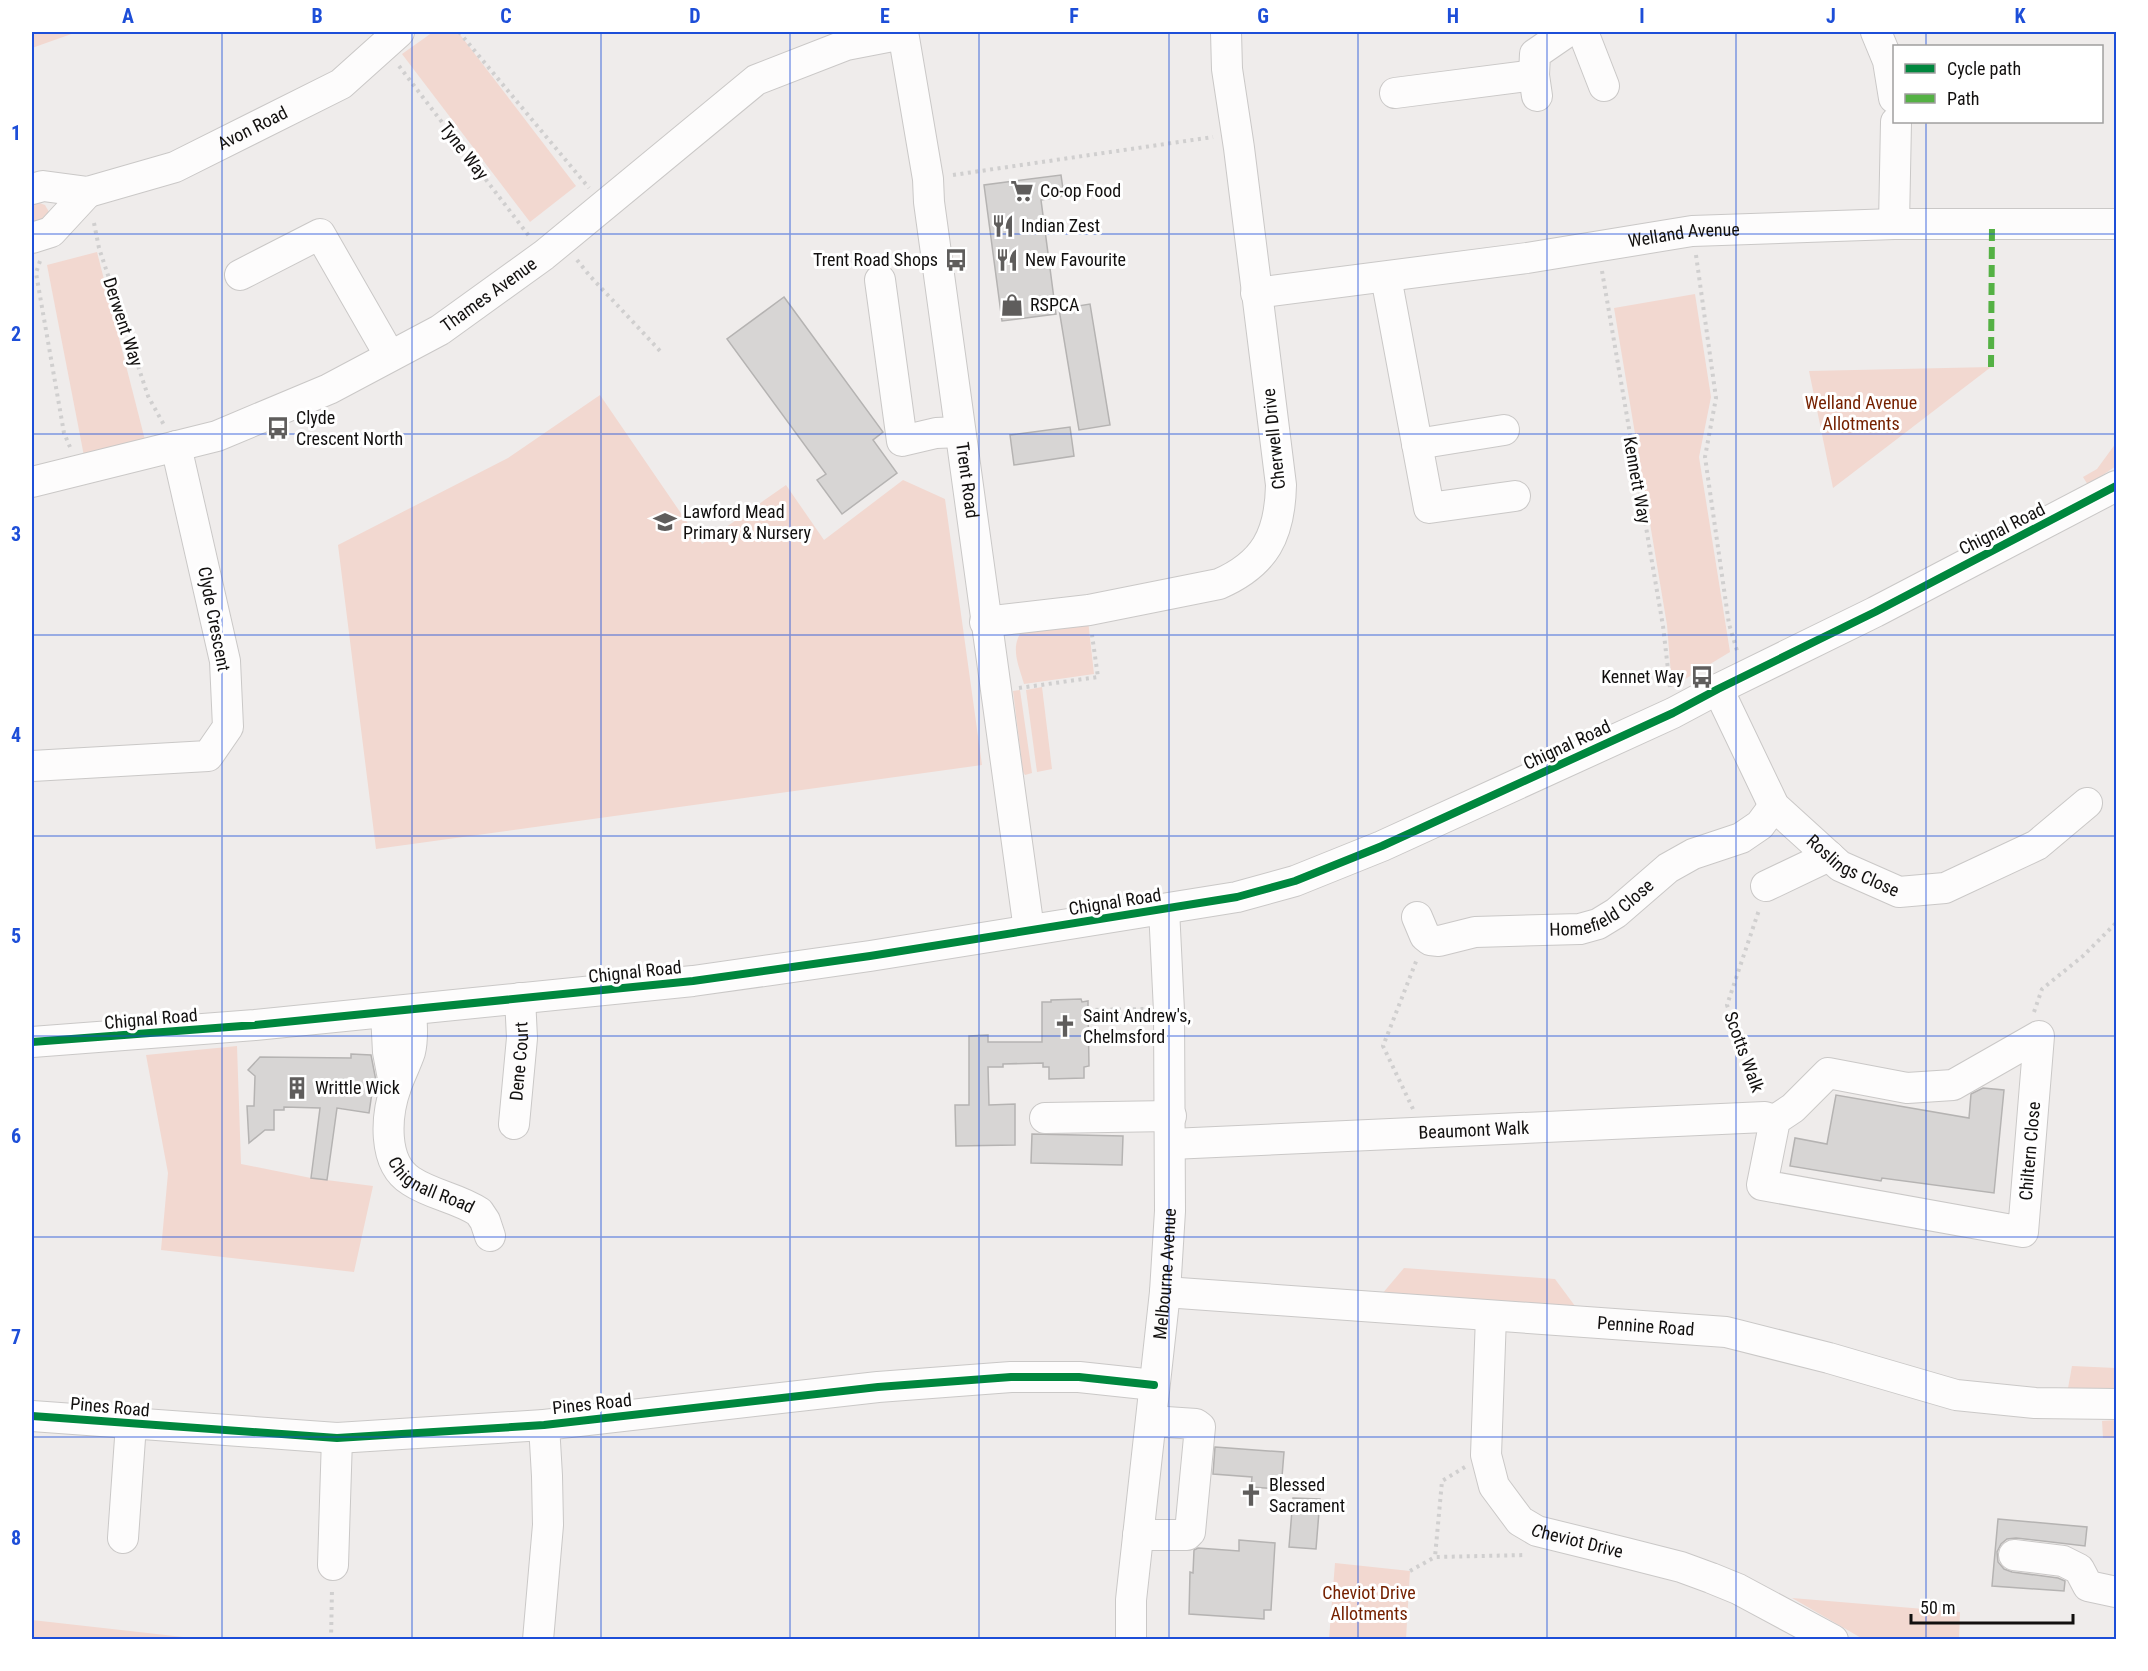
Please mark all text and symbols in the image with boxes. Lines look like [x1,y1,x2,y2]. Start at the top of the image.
text: A [122,4,134,28]
text: B [311,4,323,28]
text: C [500,4,512,28]
text: D [689,4,701,28]
text: E [880,4,890,28]
text: F [1069,4,1079,28]
text: G [1257,4,1269,28]
text: H [1447,4,1459,28]
text: I [1639,4,1645,28]
text: J [1826,4,1836,28]
text: K [2014,4,2026,28]
legend [1893,45,2103,123]
text: Cycle path [1947,58,2021,79]
text: Path [1947,88,1980,109]
street label: Avon Road [214,101,291,154]
street label: Tyne Way [436,118,494,184]
text: 1 [11,121,21,145]
supermarket icon: Co-op Food [1009,178,1035,204]
place label: Co-op Food [1040,180,1121,201]
restaurant icon: Indian Zest [990,213,1016,239]
place label: Indian Zest [1021,215,1100,236]
street label: Welland Avenue [1626,218,1740,251]
bus stop icon: Trent Road Shops [943,247,969,273]
restaurant icon: New Favourite [994,247,1020,273]
place label: Trent Road Shops [813,249,938,270]
place label: New Favourite [1025,249,1126,270]
street label: Thames Avenue [437,253,540,336]
street label: Derwent Way [99,275,148,369]
shop icon: RSPCA [999,292,1025,318]
place label: RSPCA [1030,294,1080,315]
text: 2 [11,322,21,346]
street label: Cherwell Drive [1258,388,1289,491]
park label: Welland Avenue Allotments [1805,392,1917,434]
place label: Clyde Crescent North [296,407,403,449]
bus stop icon: Clyde Crescent North [265,415,291,441]
street label: Kennett Way [1620,435,1656,526]
street label: Trent Road [952,441,983,520]
street label: Chignal Road [1955,498,2048,559]
place label: Lawford Mead Primary & Nursery [683,501,812,543]
school or university icon: Lawford Mead Primary & Nursery [652,509,678,535]
text: 3 [11,522,21,546]
street label: Clyde Crescent [194,565,235,673]
bus stop icon: Kennet Way [1689,664,1715,690]
place label: Kennet Way [1601,666,1684,687]
street label: Chignal Road [1520,715,1614,774]
text: 4 [11,723,21,747]
street label: Roslings Close [1803,830,1903,901]
street label: Homefield Close [1549,874,1658,940]
street label: Chignal Road [1067,884,1163,919]
text: 5 [11,924,21,948]
street label: Chignal Road [587,956,683,987]
street label: Chignal Road [103,1004,199,1033]
place label: Saint Andrew's, Chelmsford [1083,1005,1191,1047]
street label: Scotts Walk [1720,1009,1769,1095]
church icon: Saint Andrew's, Chelmsford [1052,1013,1078,1039]
street label: Dene Court [505,1021,532,1102]
building icon: Writtle Wick [284,1075,310,1101]
place label: Writtle Wick [315,1077,400,1098]
street label: Chiltern Close [2015,1101,2044,1201]
street label: Beaumont Walk [1418,1117,1529,1143]
text: 6 [11,1124,21,1148]
street label: Chignall Road [384,1153,478,1217]
street label: Melbourne Avenue [1149,1208,1180,1340]
street label: Pennine Road [1597,1312,1695,1340]
text: 7 [11,1325,21,1349]
street label: Pines Road [551,1389,633,1418]
street label: Pines Road [69,1393,151,1420]
place label: Blessed Sacrament [1269,1474,1345,1516]
church icon: Blessed Sacrament [1238,1482,1264,1508]
street label: Cheviot Drive [1527,1519,1625,1562]
text: 8 [11,1526,21,1550]
park label: Cheviot Drive Allotments [1322,1582,1416,1624]
scale bar [1911,1587,2073,1625]
text: 50 m [1920,1597,1955,1618]

